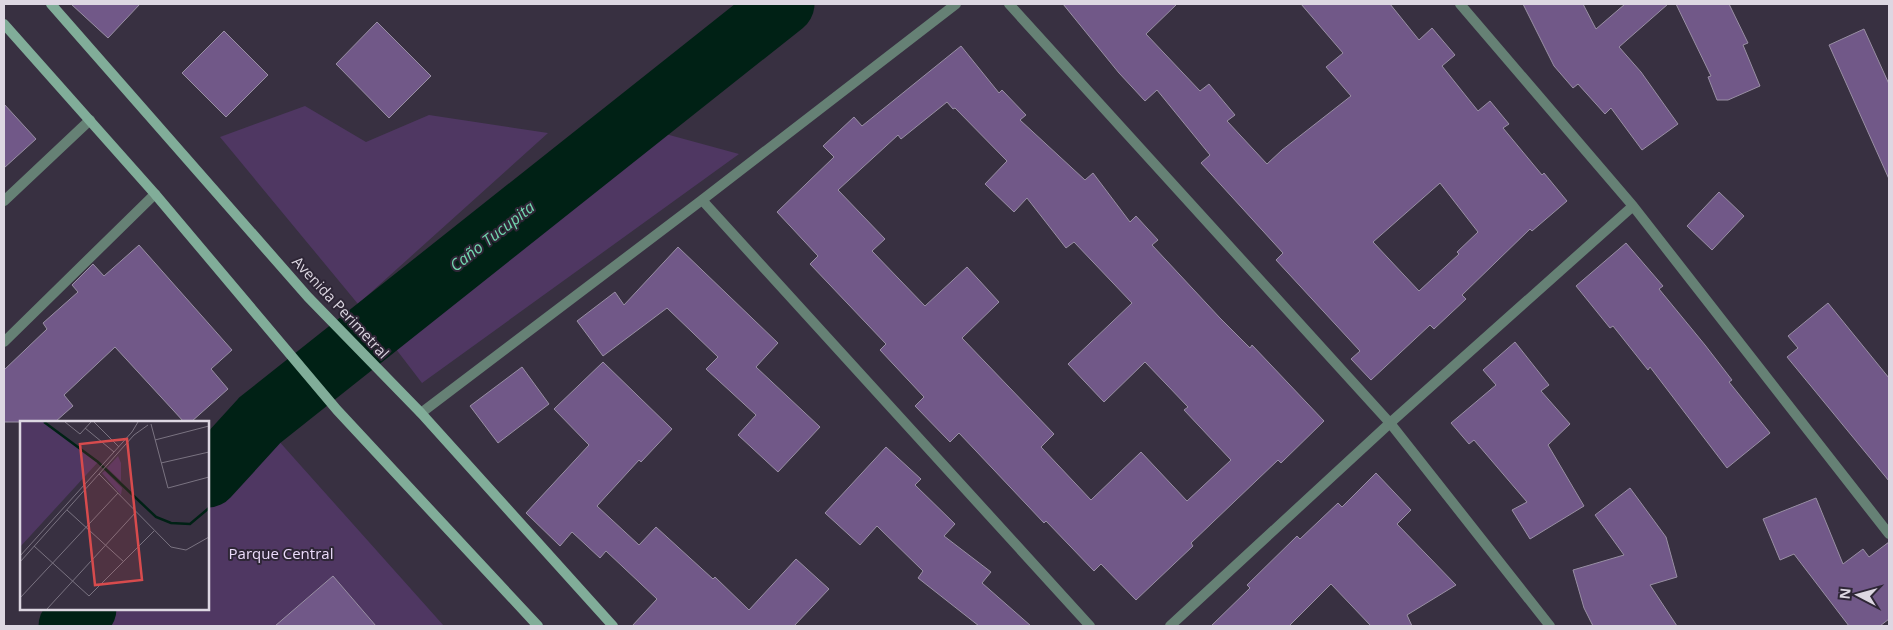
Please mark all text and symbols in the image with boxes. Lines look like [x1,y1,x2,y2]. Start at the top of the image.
water label: Caño Tucupita [445,196,539,276]
street label: Avenida Perimetral [288,252,394,362]
inset map [20,421,209,610]
park label: Parque Central [229,543,333,563]
north arrow [1833,570,1883,620]
text: N [1835,587,1855,600]

